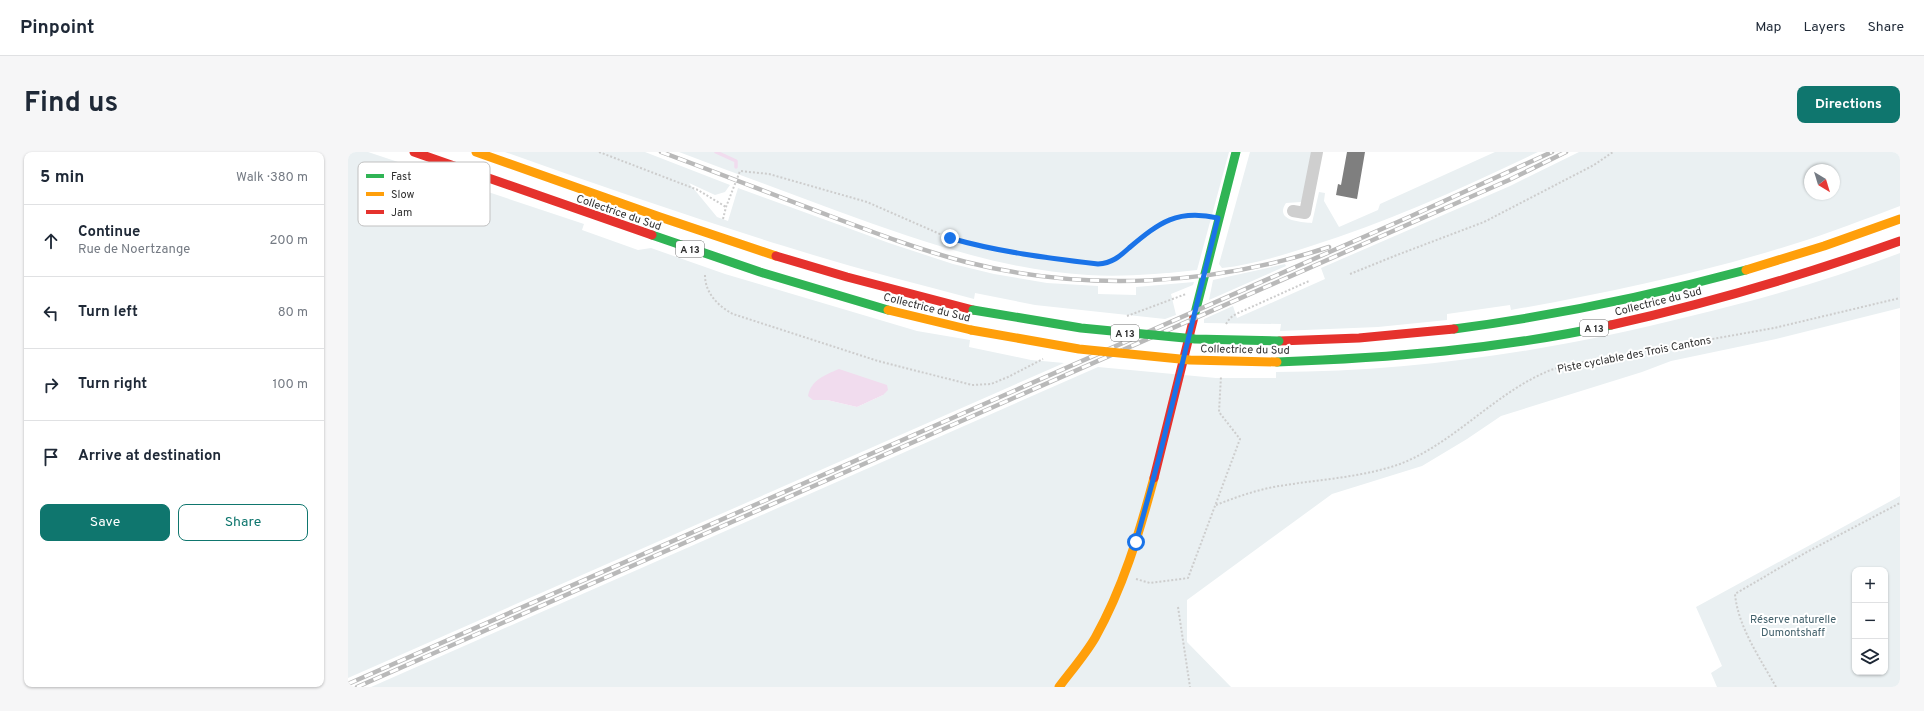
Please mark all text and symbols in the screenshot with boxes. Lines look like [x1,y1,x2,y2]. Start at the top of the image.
text: Pinpoint [20,16,95,40]
text: Map [1755,19,1781,36]
text: Layers [1803,19,1845,36]
text: Share [1867,19,1904,36]
text: Find us [24,86,118,122]
button: Directions [1797,86,1900,123]
legend [358,162,490,226]
north arrow [1804,164,1840,200]
text: 5 min [40,167,84,189]
text: Walk · 380 m [236,170,308,186]
text: Fast [391,170,411,184]
text: Slow [391,188,414,202]
street label: Collectrice du Sud [574,192,663,234]
text: Jam [391,206,412,220]
text: Continue [78,223,140,242]
route end [941,229,959,247]
icon: ahead [40,230,62,252]
text: 200 m [269,233,308,249]
road number: A 13 [676,241,704,257]
text: Rue de Noertzange [78,242,190,258]
street label: Collectrice du Sud [1613,284,1703,320]
street label: Collectrice du Sud [882,290,972,326]
icon: left [40,302,62,324]
text: Turn left [78,303,138,322]
text: 80 m [278,305,308,321]
road number: A 13 [1580,320,1608,336]
road number: A 13 [1111,325,1139,341]
street label: Piste cyclable des Trois Cantons [1556,333,1712,377]
street label: Collectrice du Sud [1200,342,1290,358]
icon: right [40,374,62,396]
text: Turn right [78,375,147,394]
text: 100 m [272,377,308,393]
icon: arrive [40,446,62,468]
text: Arrive at destination [78,447,221,466]
button: Save [40,504,170,541]
button: Share [178,504,308,541]
route start [1127,533,1145,551]
map controls [1852,567,1888,675]
button: + [1852,567,1888,603]
button: − [1852,603,1888,639]
park label: Réserve naturelle Dumontshaff [1750,613,1836,640]
button: layers [1852,639,1888,675]

